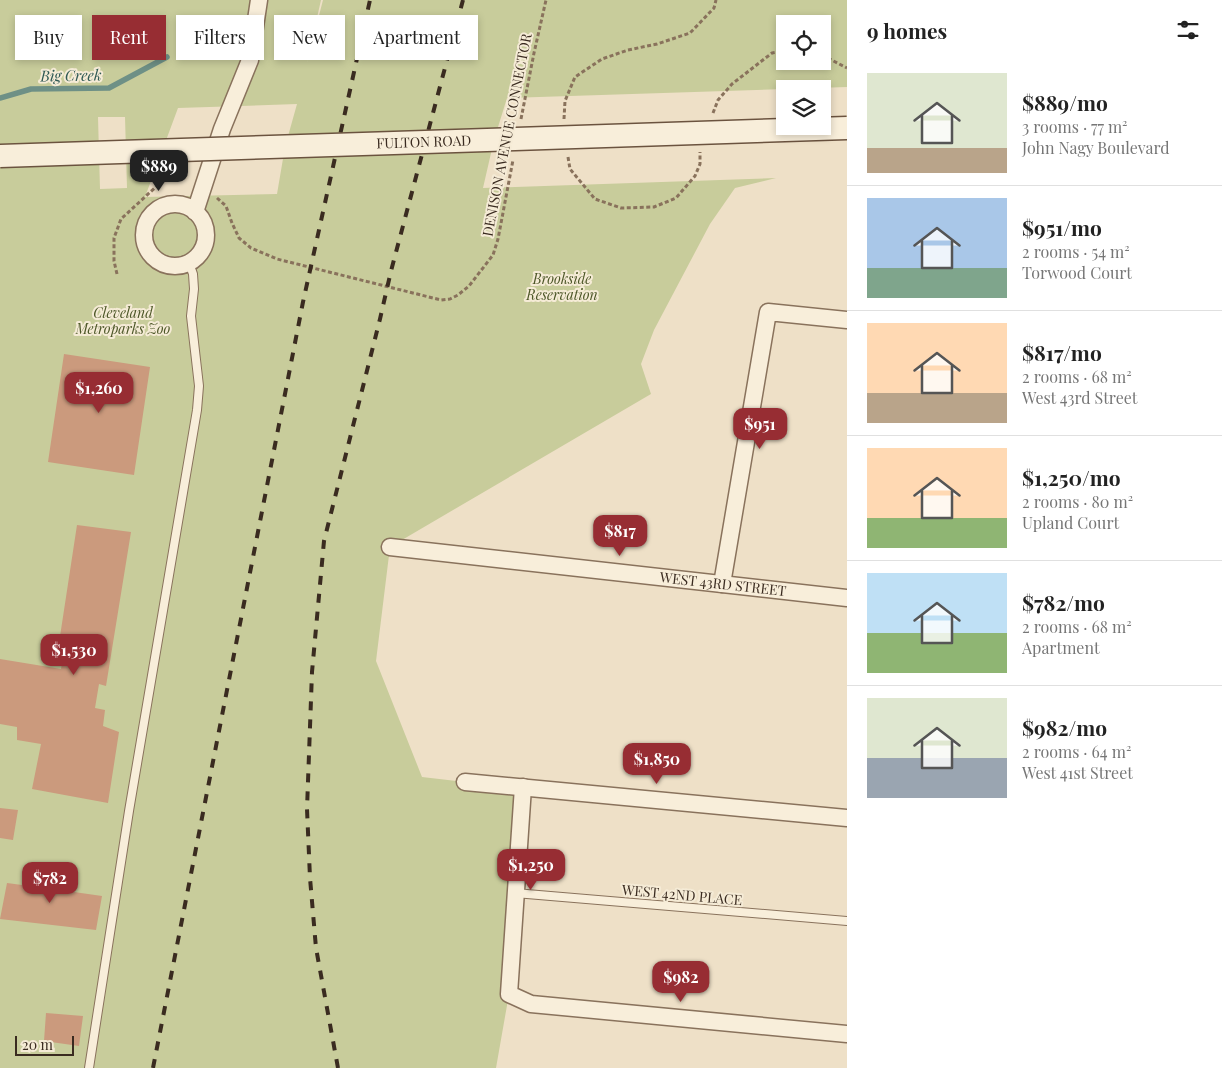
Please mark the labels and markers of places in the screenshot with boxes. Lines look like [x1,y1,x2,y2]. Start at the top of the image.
pin: $889 [129,150,189,192]
pin: $1,260 [58,372,140,414]
pin: $951 [730,408,790,450]
pin: $817 [590,514,650,557]
pin: $1,530 [33,634,115,676]
pin: $1,850 [616,742,698,785]
pin: $1,250 [490,848,572,891]
pin: $782 [20,862,80,904]
pin: $982 [651,960,711,1003]

